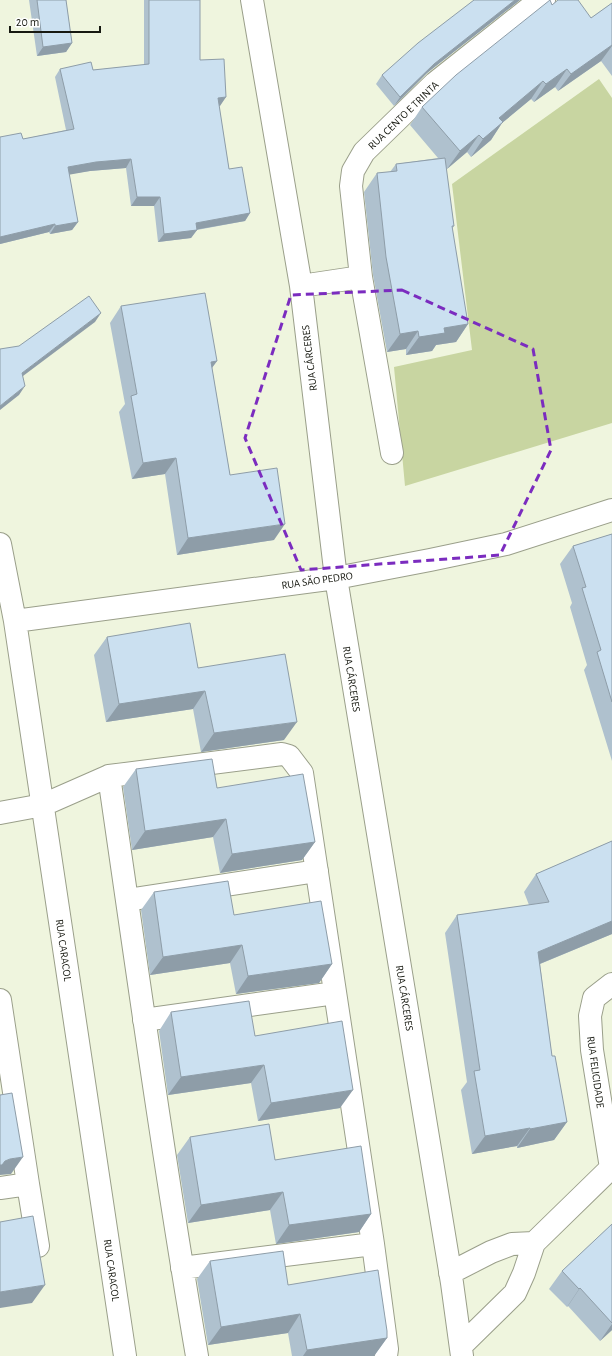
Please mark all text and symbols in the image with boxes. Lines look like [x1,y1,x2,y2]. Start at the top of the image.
scale bar [10,8,100,34]
text: 20 m [16,16,39,28]
street label: RUA CENTO E TRINTA [366,79,441,152]
street label: RUA CÁRCERES [299,324,319,392]
street label: RUA SÃO PEDRO [281,570,354,591]
street label: RUA CÁRCERES [341,645,363,713]
street label: RUA CARACOL [54,918,73,982]
street label: RUA CÁRCERES [394,964,416,1032]
street label: RUA FELICIDADE [585,1035,606,1109]
street label: RUA CARACOL [102,1238,121,1302]

